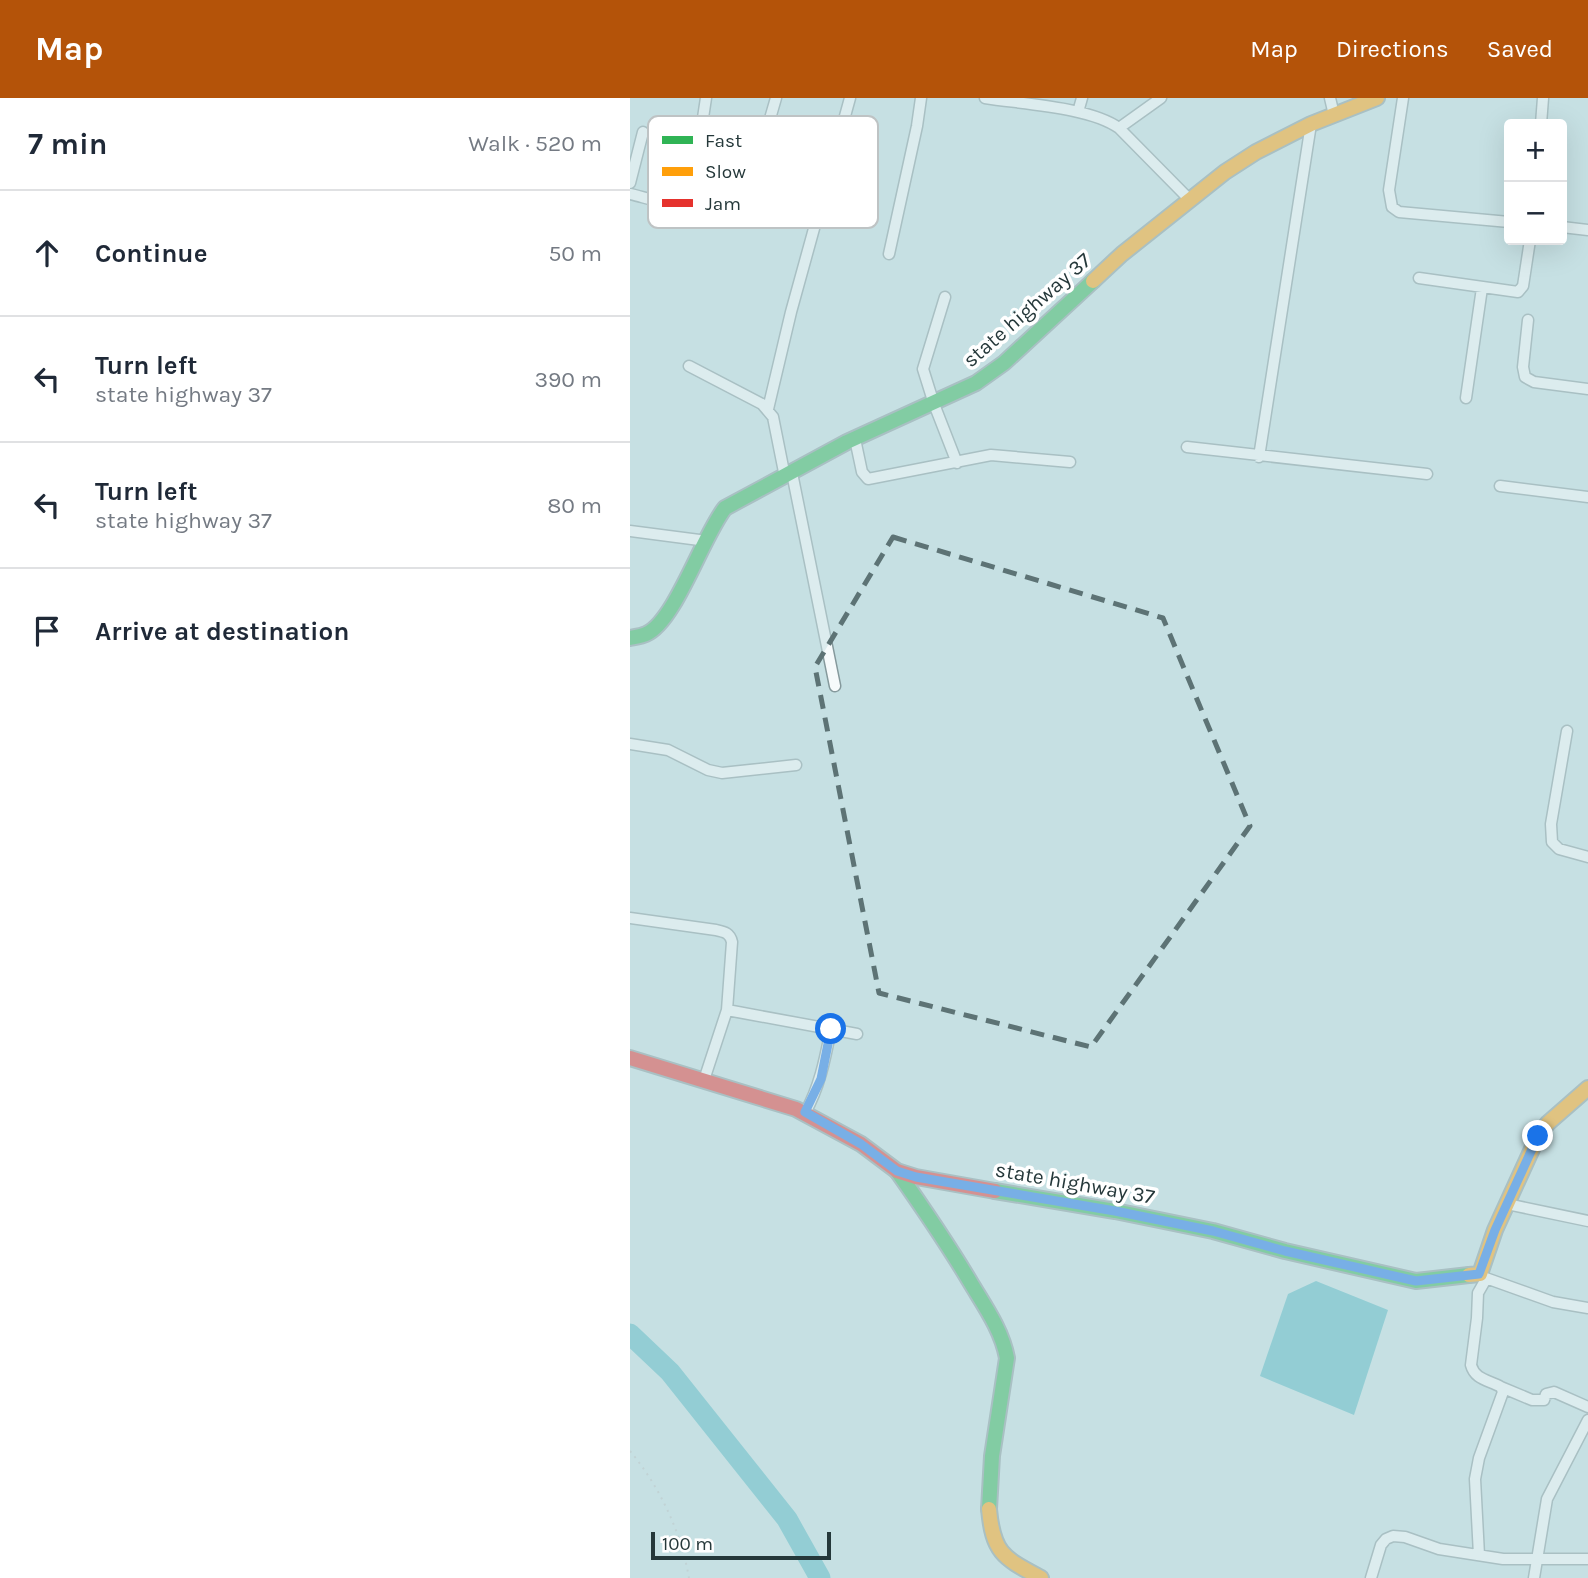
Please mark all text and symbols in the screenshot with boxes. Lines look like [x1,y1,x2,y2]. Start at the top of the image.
text: Map [35,30,103,68]
text: Map [1250,35,1298,63]
text: Directions [1336,35,1449,63]
text: Saved [1487,35,1553,63]
legend [648,116,878,228]
map controls [1504,119,1567,245]
button: + [1504,119,1567,182]
text: 7 min [28,126,108,162]
text: Walk · 520 m [468,130,602,157]
text: Fast [705,130,742,152]
text: Slow [705,161,746,183]
button: − [1504,182,1567,245]
text: Jam [705,193,741,215]
icon: ahead [28,234,66,272]
text: Continue [95,238,207,269]
text: 50 m [548,240,602,267]
street label: state highway 37 [958,248,1096,372]
text: Turn left [95,350,197,381]
icon: left [28,360,66,398]
text: 390 m [534,366,602,393]
text: state highway 37 [95,381,272,408]
text: Turn left [95,476,197,507]
icon: left [28,486,66,524]
text: 80 m [547,492,602,519]
text: state highway 37 [95,507,272,534]
icon: arrive [28,612,66,650]
text: Arrive at destination [95,616,349,647]
route start [815,1013,846,1044]
route end [1522,1120,1553,1151]
street label: state highway 37 [993,1157,1157,1209]
scale bar [651,1529,831,1561]
text: 100 m [662,1533,713,1555]

